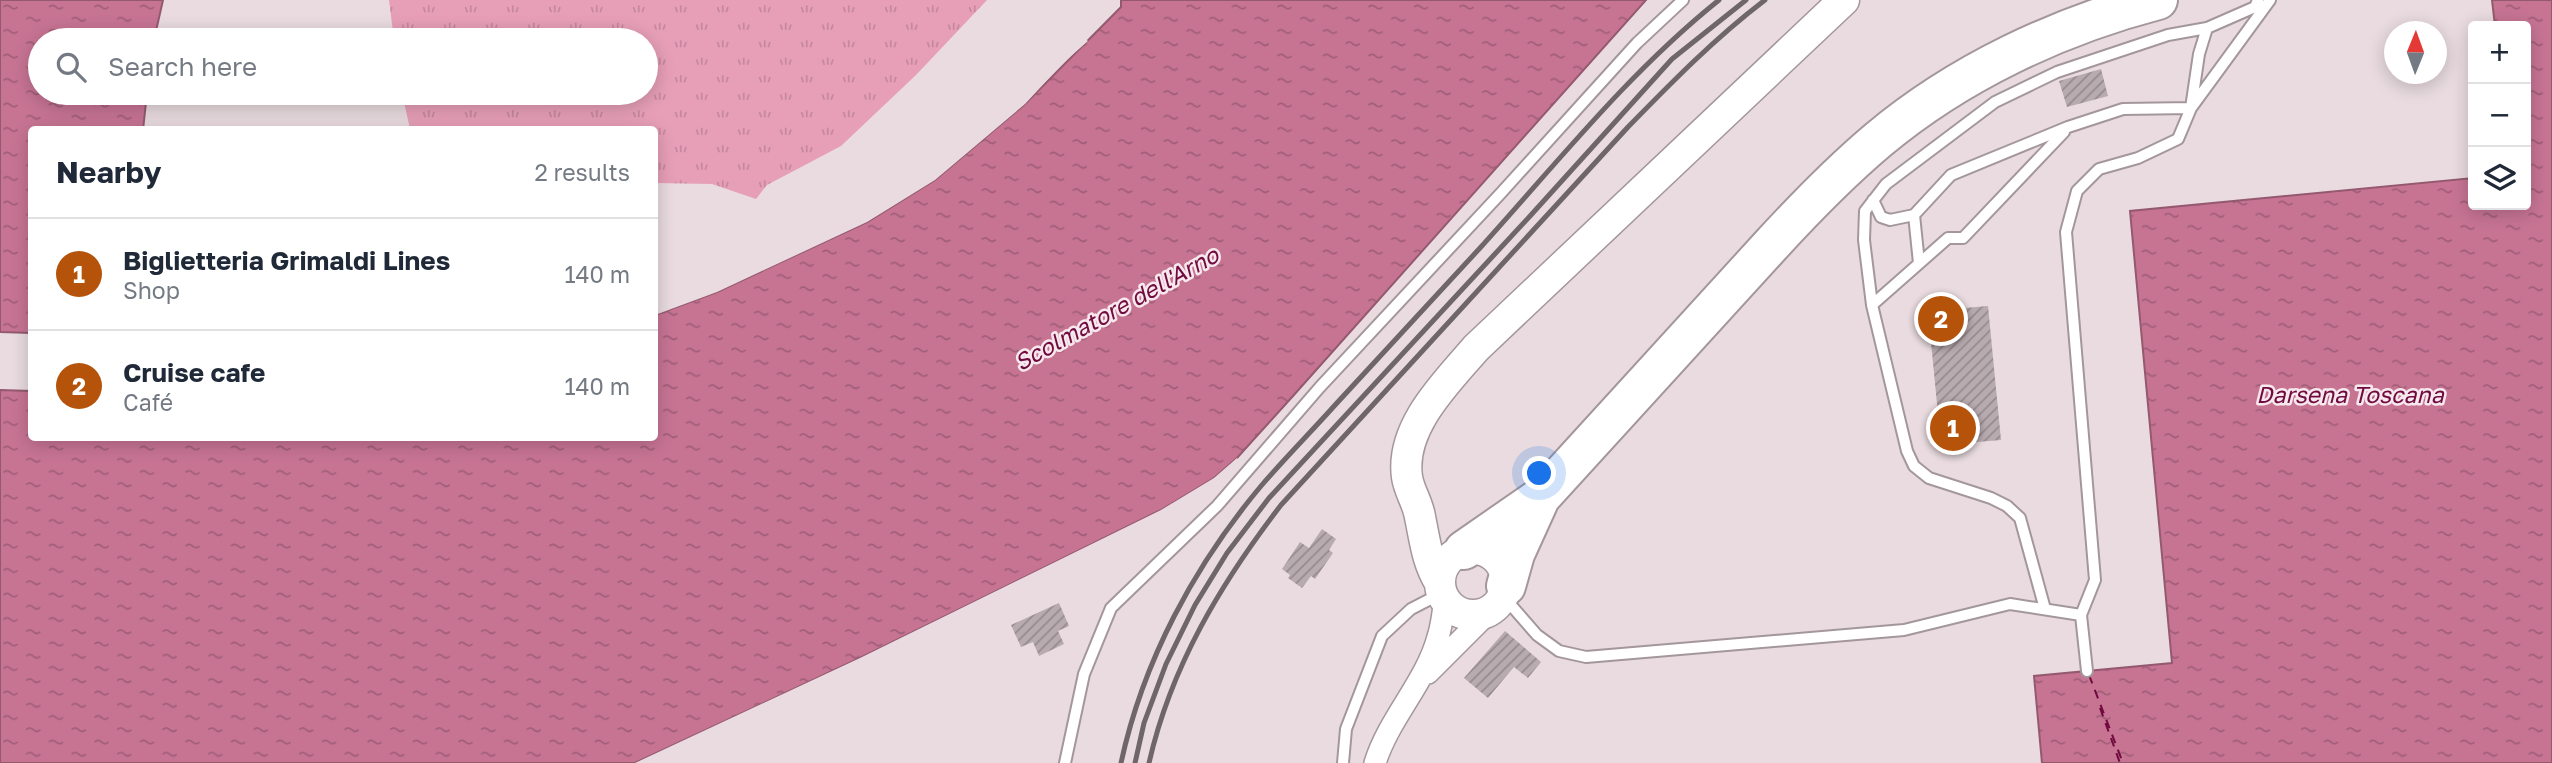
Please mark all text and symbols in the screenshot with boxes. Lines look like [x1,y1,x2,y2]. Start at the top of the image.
north arrow [2384,21,2447,84]
map controls [2468,21,2531,210]
button: + [2468,21,2531,84]
search box [28,28,658,105]
icon: search [52,48,90,86]
text: Search here [108,51,257,82]
button: − [2468,84,2531,147]
button: layers [2468,147,2531,210]
text: Nearby [56,154,161,190]
text: 2 results [534,158,630,186]
water label: Scolmatore dell'Arno [1009,240,1224,376]
text: Biglietteria Grimaldi Lines [123,245,450,276]
text: 1 [73,260,85,288]
text: 140 m [564,260,630,288]
text: Shop [123,276,180,304]
pin: 2 [1918,293,1964,345]
text: Cruise cafe [123,357,265,388]
text: 2 [72,372,86,400]
text: 140 m [564,372,630,400]
water label: Darsena Toscana [2256,380,2445,408]
text: Café [123,388,173,416]
pin: 1 [1930,402,1976,454]
your location [1522,456,1556,490]

